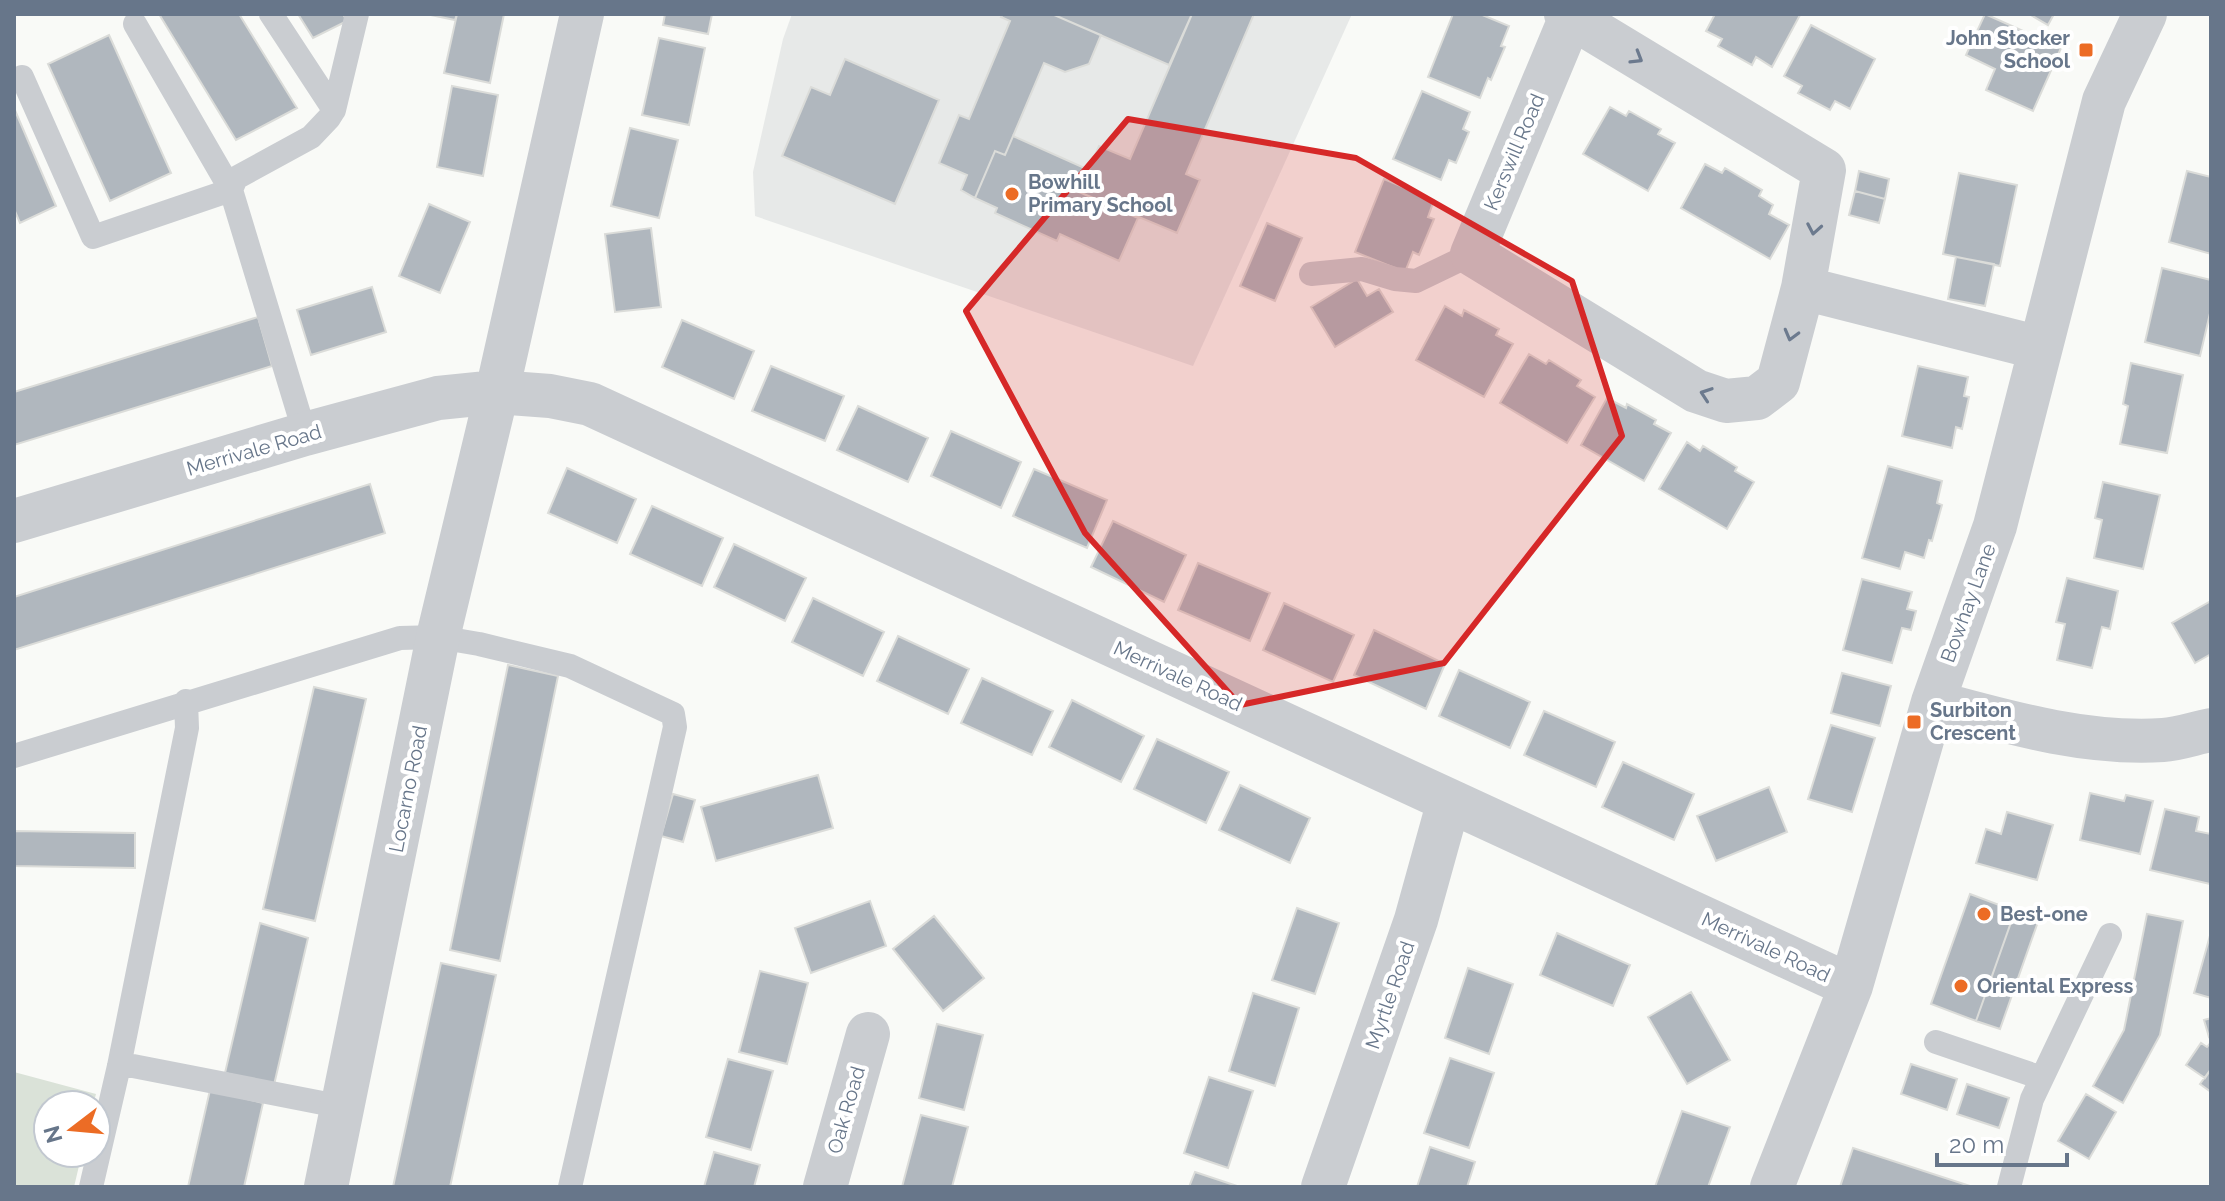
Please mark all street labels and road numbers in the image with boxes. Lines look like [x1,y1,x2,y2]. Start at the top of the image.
street label: Kerswill Road [1479,90,1549,214]
street label: Merrivale Road [184,419,324,481]
street label: Bowhay Lane [1935,540,2001,666]
street label: Merrivale Road [1110,636,1246,716]
street label: Locarno Road [384,723,432,855]
street label: Merrivale Road [1698,907,1834,987]
street label: Myrtle Road [1360,938,1420,1052]
street label: Oak Road [822,1064,870,1156]

